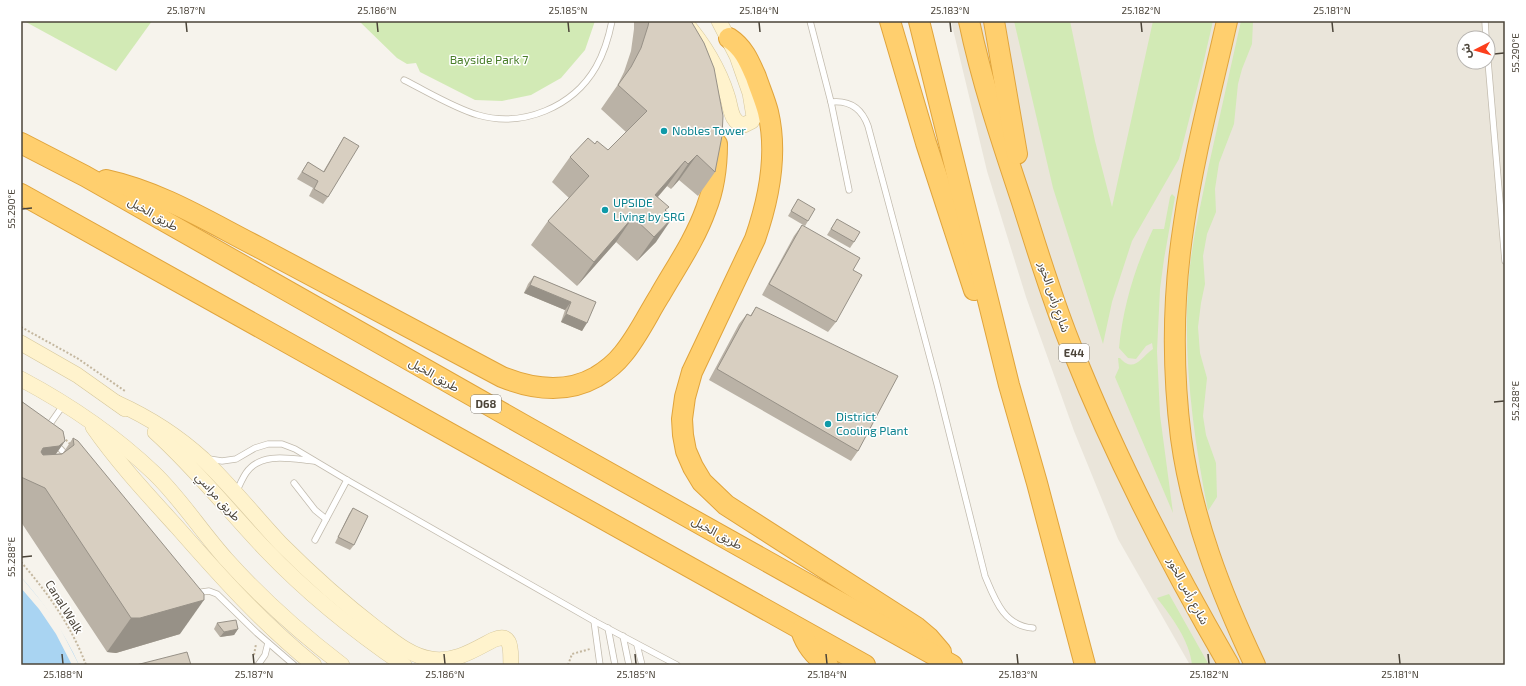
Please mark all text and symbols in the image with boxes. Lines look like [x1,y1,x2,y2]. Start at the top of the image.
text: 25.187°N [167,4,205,16]
text: 25.186°N [357,4,397,16]
text: 25.185°N [549,4,587,16]
text: 25.184°N [739,4,779,16]
text: 25.183°N [930,4,970,16]
text: 25.182°N [1121,4,1161,16]
text: 25.181°N [1313,4,1351,16]
north arrow [1456,30,1496,70]
text: 55.290°E [1509,33,1521,73]
text: ش [1458,43,1474,59]
park label: Bayside Park 7 [450,52,528,66]
place label: Nobles Tower [672,123,746,137]
marker: Nobles Tower [659,126,669,136]
text: 55.290°E [5,189,17,229]
street label: طريق الخيل [125,193,181,235]
place label: UPSIDE Living by SRG [613,195,685,223]
marker: UPSIDE Living by SRG [600,205,610,215]
street label: شارع رأس الخور [1033,259,1074,335]
road number: E44 [1059,344,1089,362]
street label: طريق الخيل [406,354,462,396]
text: 55.288°E [1509,381,1521,421]
road number: D68 [471,395,501,413]
place label: District Cooling Plant [836,409,909,437]
marker: District Cooling Plant [823,419,833,429]
street label: طريق مراسي [191,469,244,526]
street label: طريق الخيل [689,513,745,553]
text: 55.288°E [5,537,17,577]
street label: شارع رأس الخور [1162,554,1212,628]
street label: Canal Walk [43,577,87,636]
text: 25.188°N [43,668,83,680]
text: 25.187°N [235,668,273,680]
text: 25.186°N [425,668,465,680]
text: 25.185°N [617,668,655,680]
text: 25.184°N [807,668,847,680]
text: 25.183°N [998,668,1038,680]
text: 25.182°N [1189,668,1229,680]
text: 25.181°N [1381,668,1419,680]

